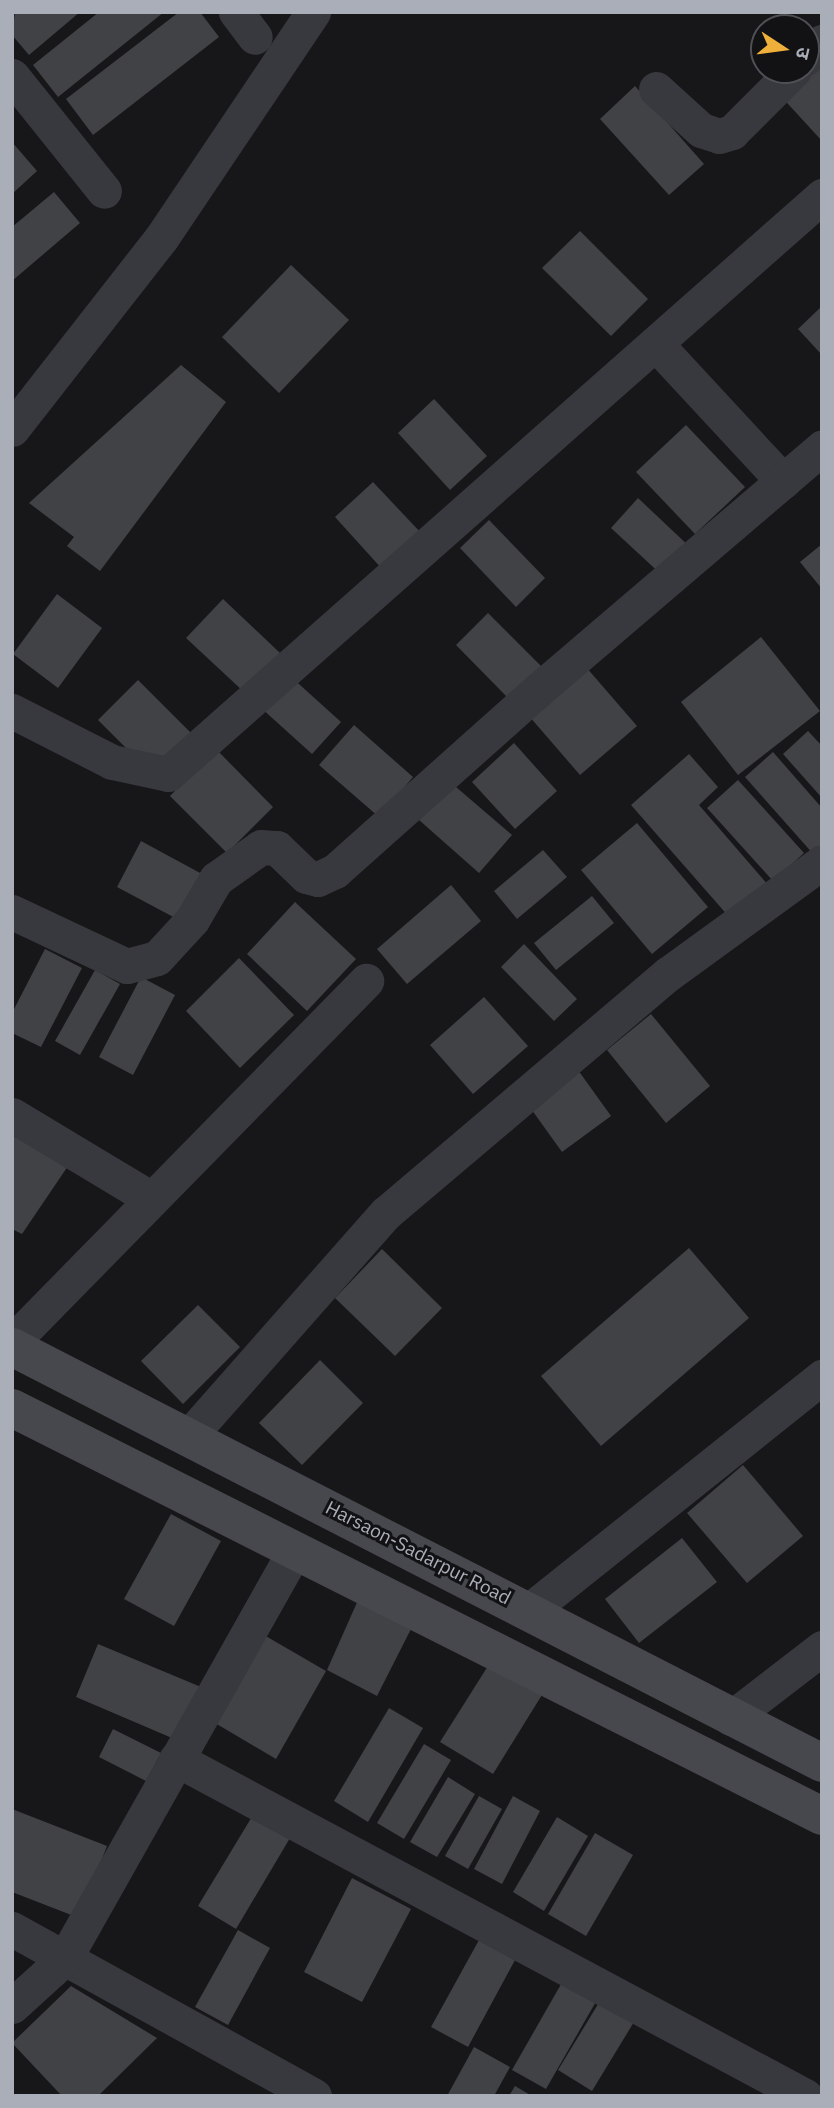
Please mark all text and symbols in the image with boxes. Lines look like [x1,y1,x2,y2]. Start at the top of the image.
north arrow [750,14,820,84]
text: उ [791,45,816,61]
street label: Harsaon-Sadarpur Road [322,1496,514,1610]

